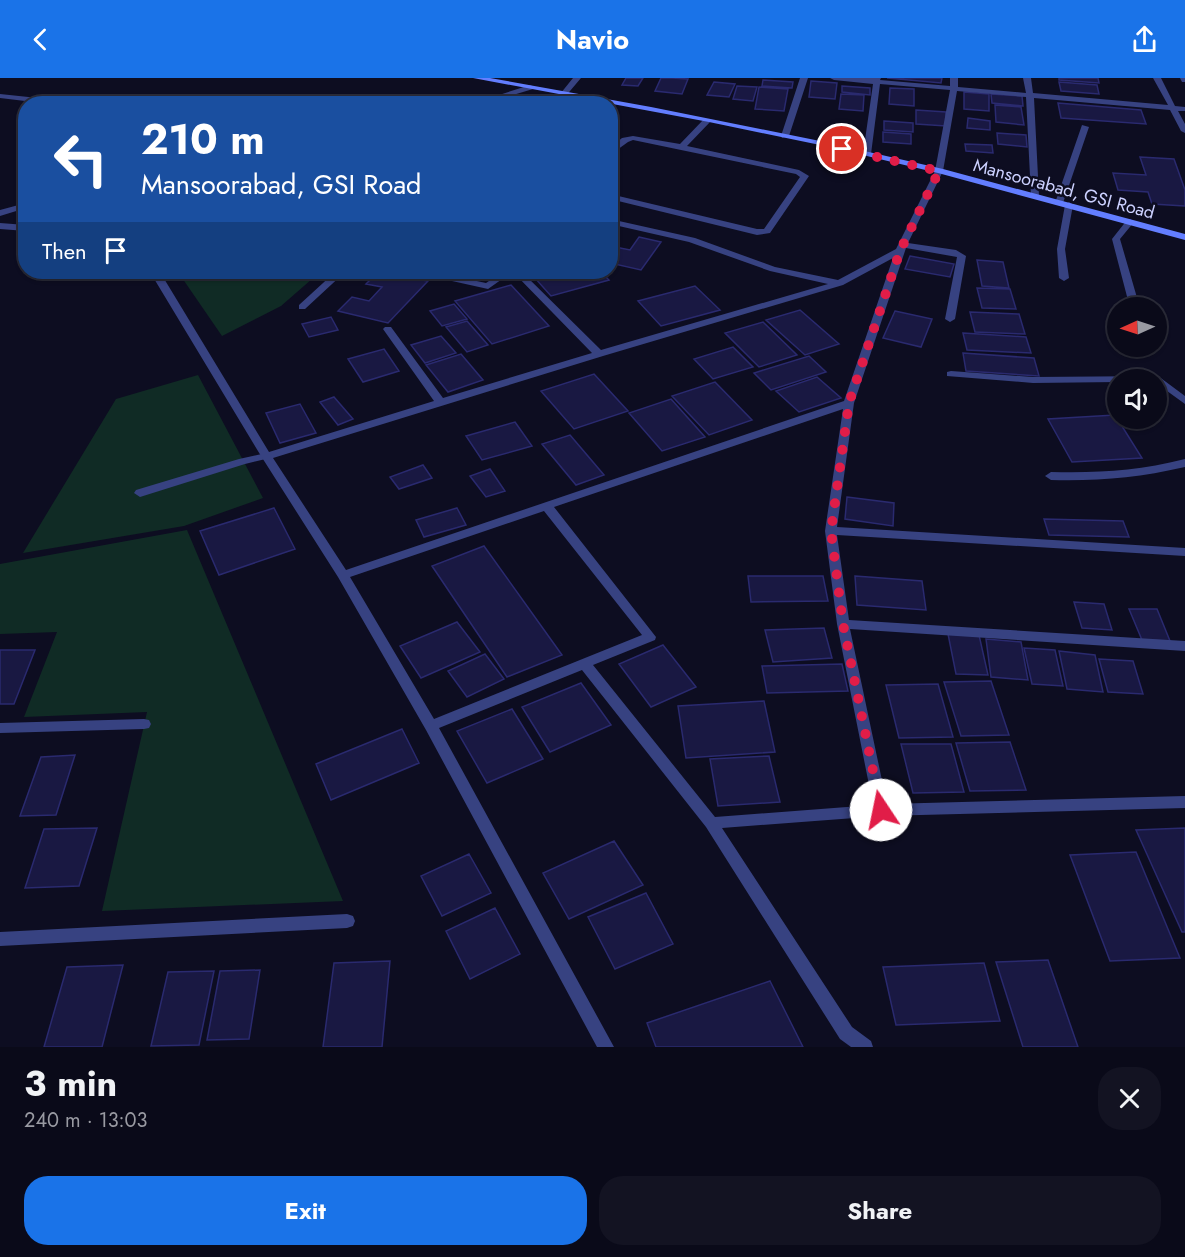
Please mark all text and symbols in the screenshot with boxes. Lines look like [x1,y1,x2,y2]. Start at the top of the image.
text: Navio [556,20,629,59]
icon: back [24,23,57,56]
icon: share [1128,23,1161,56]
text: 210 m [141,109,265,170]
icon: left [42,120,120,198]
pin [816,123,867,174]
icon: arrive [825,132,858,165]
street label: Mansoorabad, GSI Road [970,152,1158,226]
text: Mansoorabad, GSI Road [141,165,422,204]
icon: arrive [99,234,132,267]
text: Then [42,235,87,267]
north arrow [1107,297,1167,357]
map controls [1107,297,1167,429]
button: sound [1107,369,1167,429]
position arrow [849,778,913,842]
text: 3 min [24,1057,117,1109]
button: close [1098,1067,1161,1130]
text: 240 m · 13:03 [24,1106,147,1135]
button: Exit [24,1176,587,1245]
button: Share [599,1176,1161,1245]

